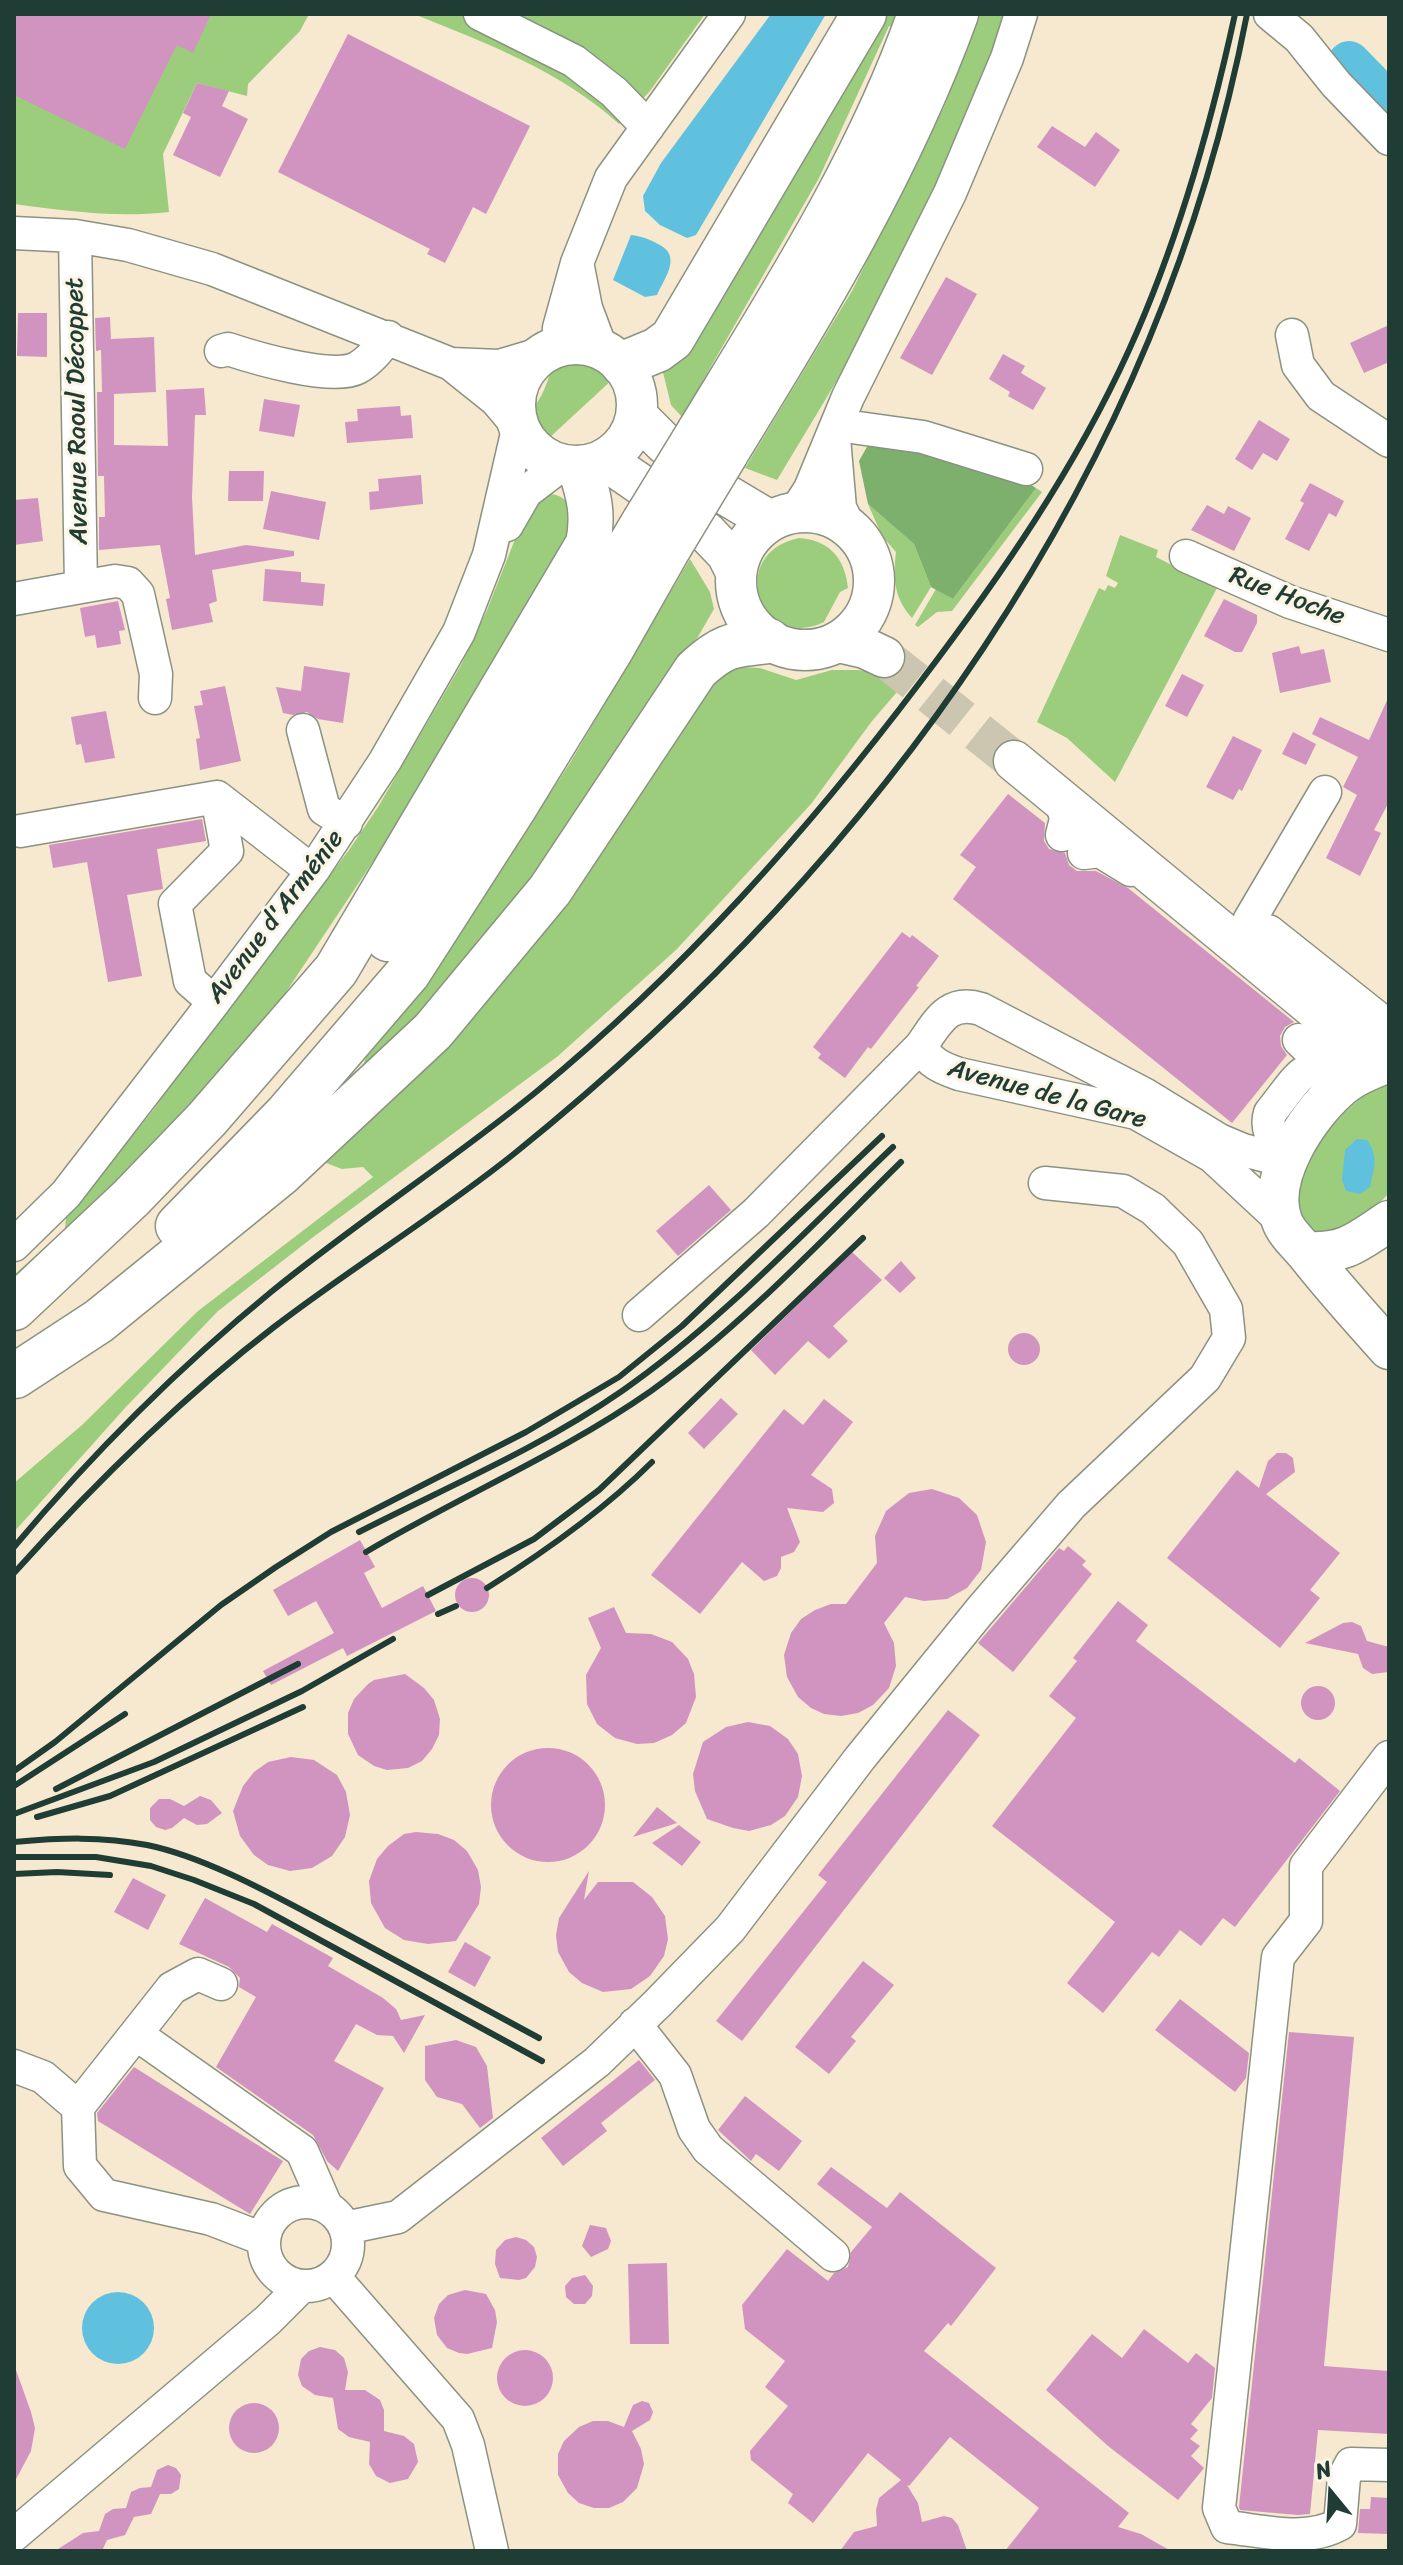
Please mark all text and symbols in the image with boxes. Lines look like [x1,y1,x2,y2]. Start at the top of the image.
street label: Avenue Raoul Décoppet [60,277,96,545]
street label: Rue Hoche [1225,561,1349,633]
street label: Avenue d'Arménie [201,824,351,1010]
street label: Avenue de la Gare [944,1054,1150,1136]
text: N [1310,2449,1337,2491]
north arrow [1291,2453,1371,2533]

